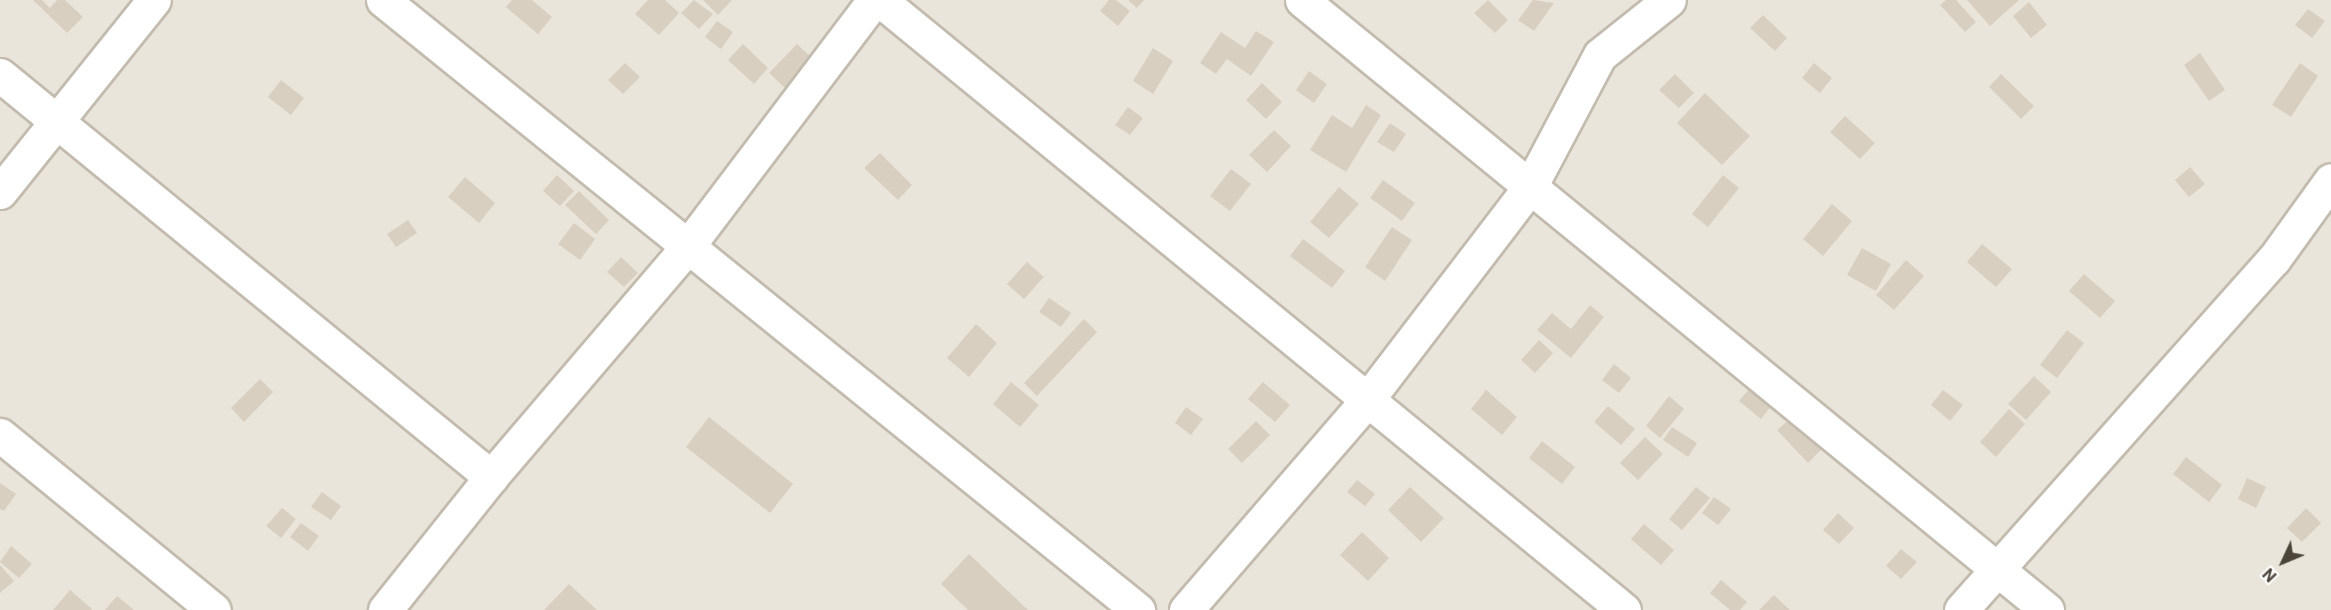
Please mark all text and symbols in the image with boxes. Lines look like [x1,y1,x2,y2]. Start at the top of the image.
north arrow [2253,532,2313,592]
text: N [2259,564,2280,586]

